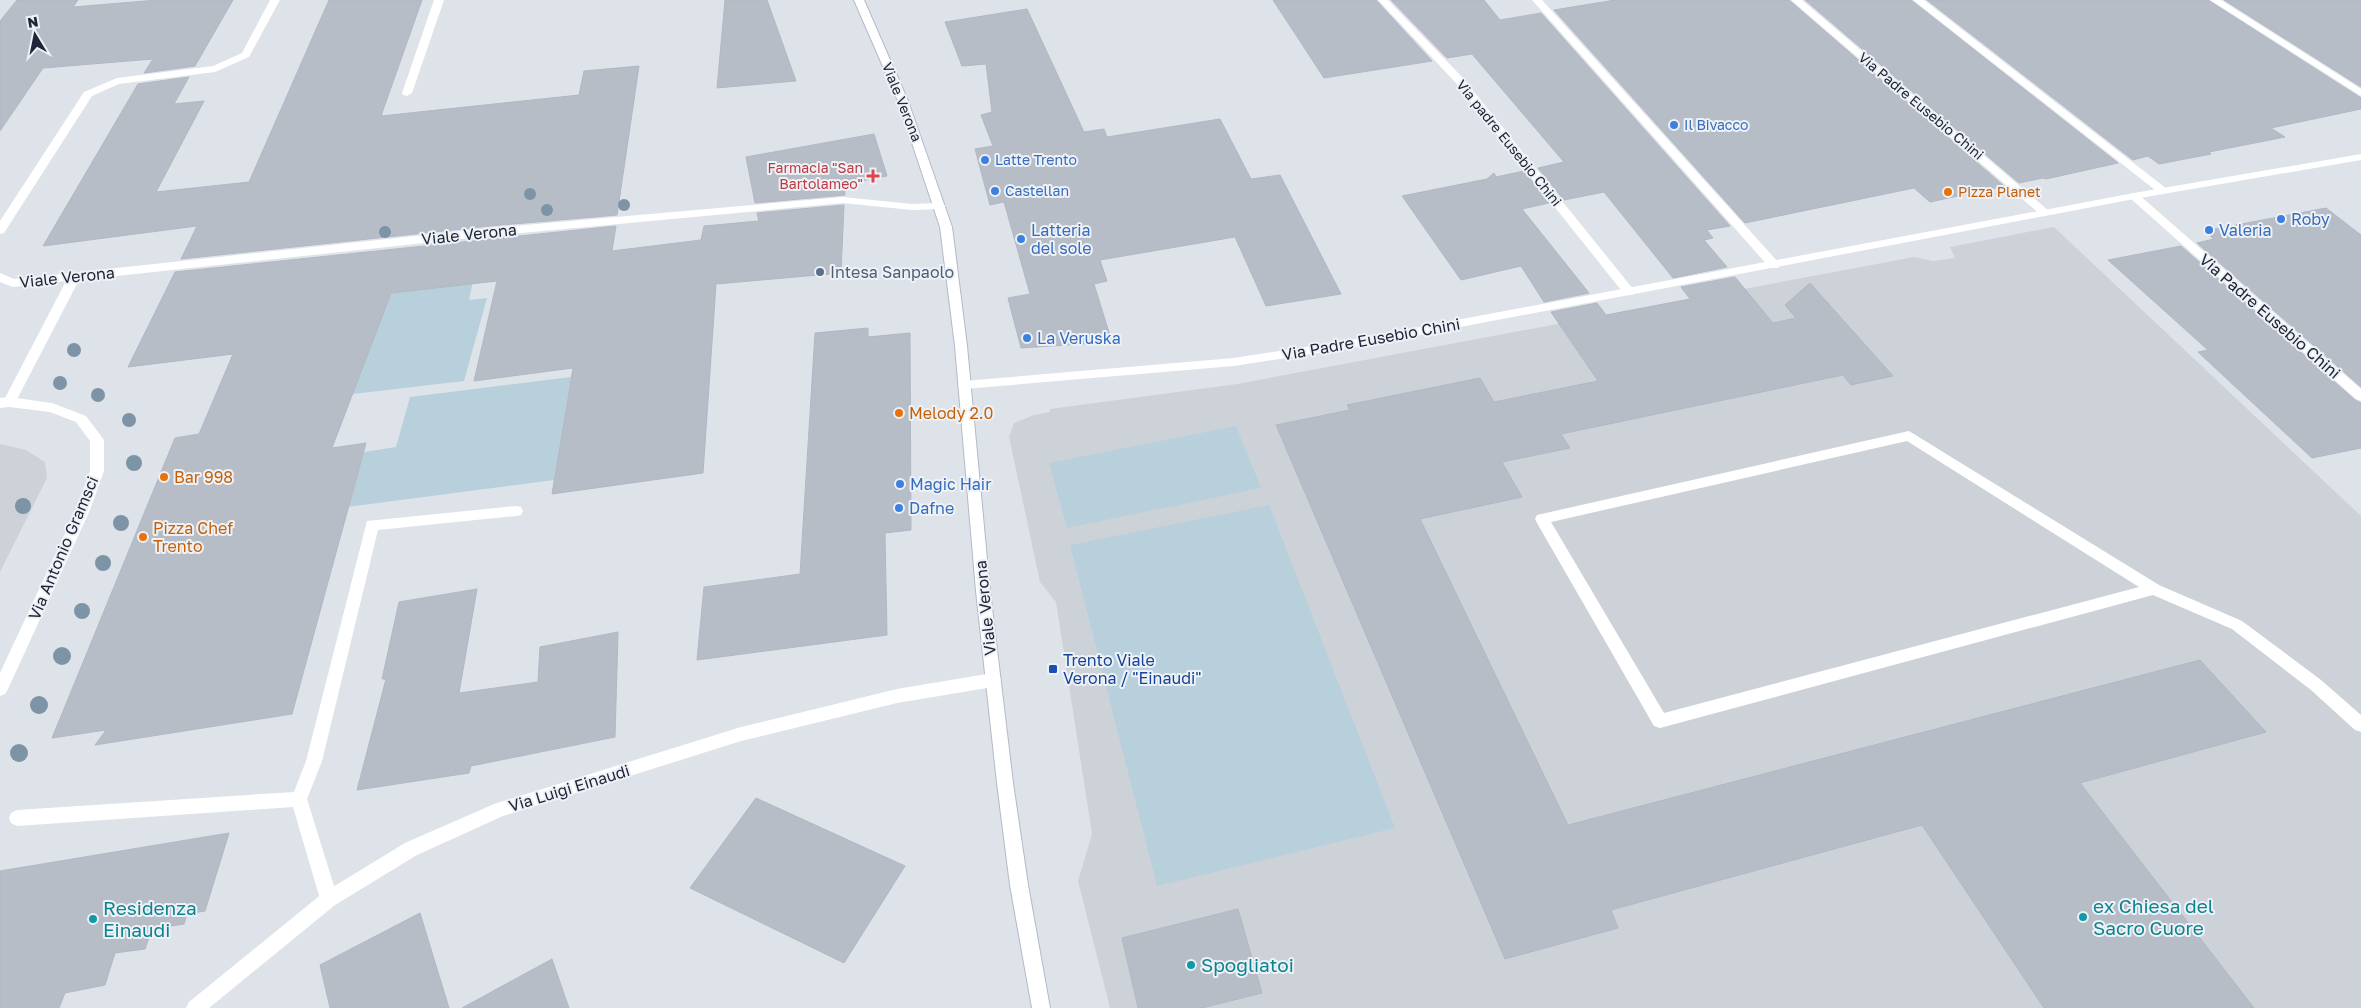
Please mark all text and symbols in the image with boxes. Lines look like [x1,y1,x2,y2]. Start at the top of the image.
north arrow [10,10,60,60]
text: N [26,12,39,31]
street label: Via Padre Eusebio Chini [1855,48,1987,163]
street label: Viale Verona [879,60,926,144]
street label: Via padre Eusebio Chini [1453,76,1566,209]
place label: Il Bivacco [1684,116,1749,133]
marker: Il Bivacco [1668,119,1680,131]
place label: Latte Trento [995,151,1077,168]
marker: Latte Trento [979,154,991,166]
place label: Farmacia "San Bartolameo" [768,159,863,192]
marker: Farmacia "San Bartolameo" [867,170,879,182]
place label: Castellan [1005,182,1069,199]
place label: Pizza Planet [1958,183,2041,200]
marker: Castellan [989,185,1001,197]
marker: Pizza Planet [1942,186,1954,198]
place label: Roby [2291,209,2330,229]
marker: Roby [2275,213,2287,225]
street label: Viale Verona [420,219,518,249]
place label: Latteria del sole [1031,220,1092,258]
place label: Valeria [2219,220,2272,240]
marker: Valeria [2203,224,2215,236]
marker: Latteria del sole [1015,233,1027,245]
street label: Via Padre Eusebio Chini [2195,249,2345,383]
street label: Viale Verona [18,262,116,292]
place label: Intesa Sanpaolo [830,262,954,282]
marker: Intesa Sanpaolo [814,266,826,278]
street label: Via Padre Eusebio Chini [1280,313,1462,365]
place label: La Veruska [1037,328,1121,348]
marker: La Veruska [1021,332,1033,344]
place label: Melody 2.0 [909,403,993,423]
marker: Melody 2.0 [893,407,905,419]
place label: Bar 998 [174,467,233,487]
marker: Bar 998 [158,471,170,483]
street label: Via Antonio Gramsci [24,473,102,623]
place label: Magic Hair [910,474,991,494]
marker: Magic Hair [894,478,906,490]
place label: Dafne [909,498,954,518]
marker: Dafne [893,502,905,514]
place label: Pizza Chef Trento [153,518,233,556]
marker: Pizza Chef Trento [137,531,149,543]
street label: Viale Verona [970,559,1000,657]
place label: Trento Viale Verona / "Einaudi" [1063,650,1202,688]
marker: Trento Viale Verona / "Einaudi" [1047,663,1059,675]
street label: Via Luigi Einaudi [506,760,632,816]
place label: ex Chiesa del Sacro Cuore [2093,894,2214,939]
place label: Residenza Einaudi [103,896,197,941]
marker: ex Chiesa del Sacro Cuore [2077,911,2089,923]
marker: Residenza Einaudi [87,913,99,925]
place label: Spogliatoi [1201,953,1294,976]
marker: Spogliatoi [1185,959,1197,971]

